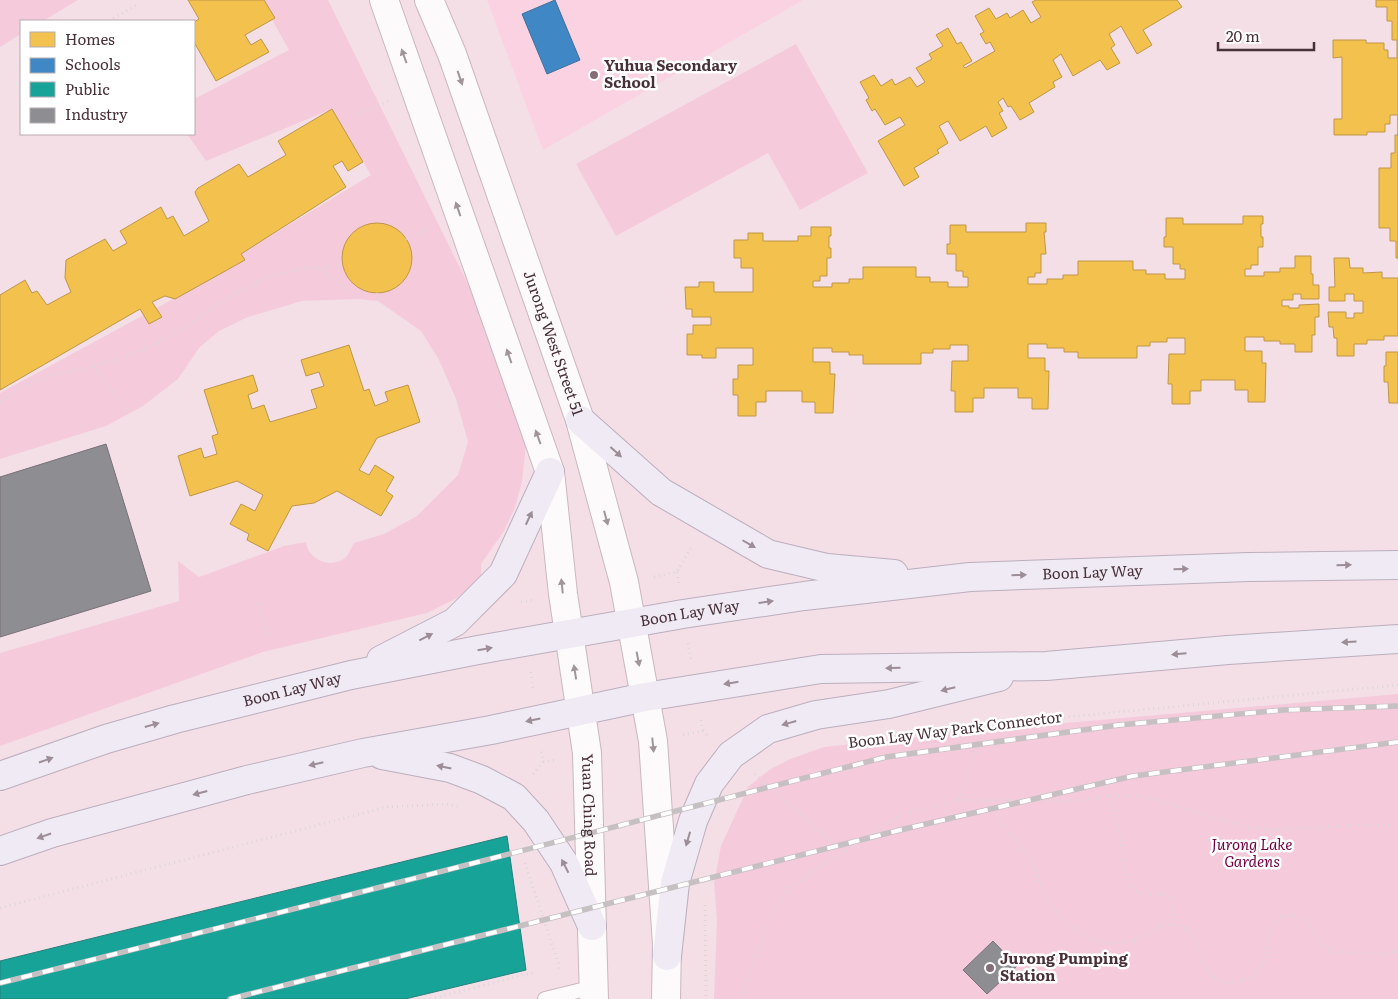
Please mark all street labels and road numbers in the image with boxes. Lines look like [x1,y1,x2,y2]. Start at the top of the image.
street label: Jurong West Street 51 [519,267,591,418]
street label: Boon Lay Way [1042,558,1144,584]
street label: Boon Lay Way [638,593,742,631]
street label: Boon Lay Way [240,665,344,712]
street label: Boon Lay Way Park Connector [847,704,1063,753]
street label: Yuan Ching Road [577,753,604,877]

